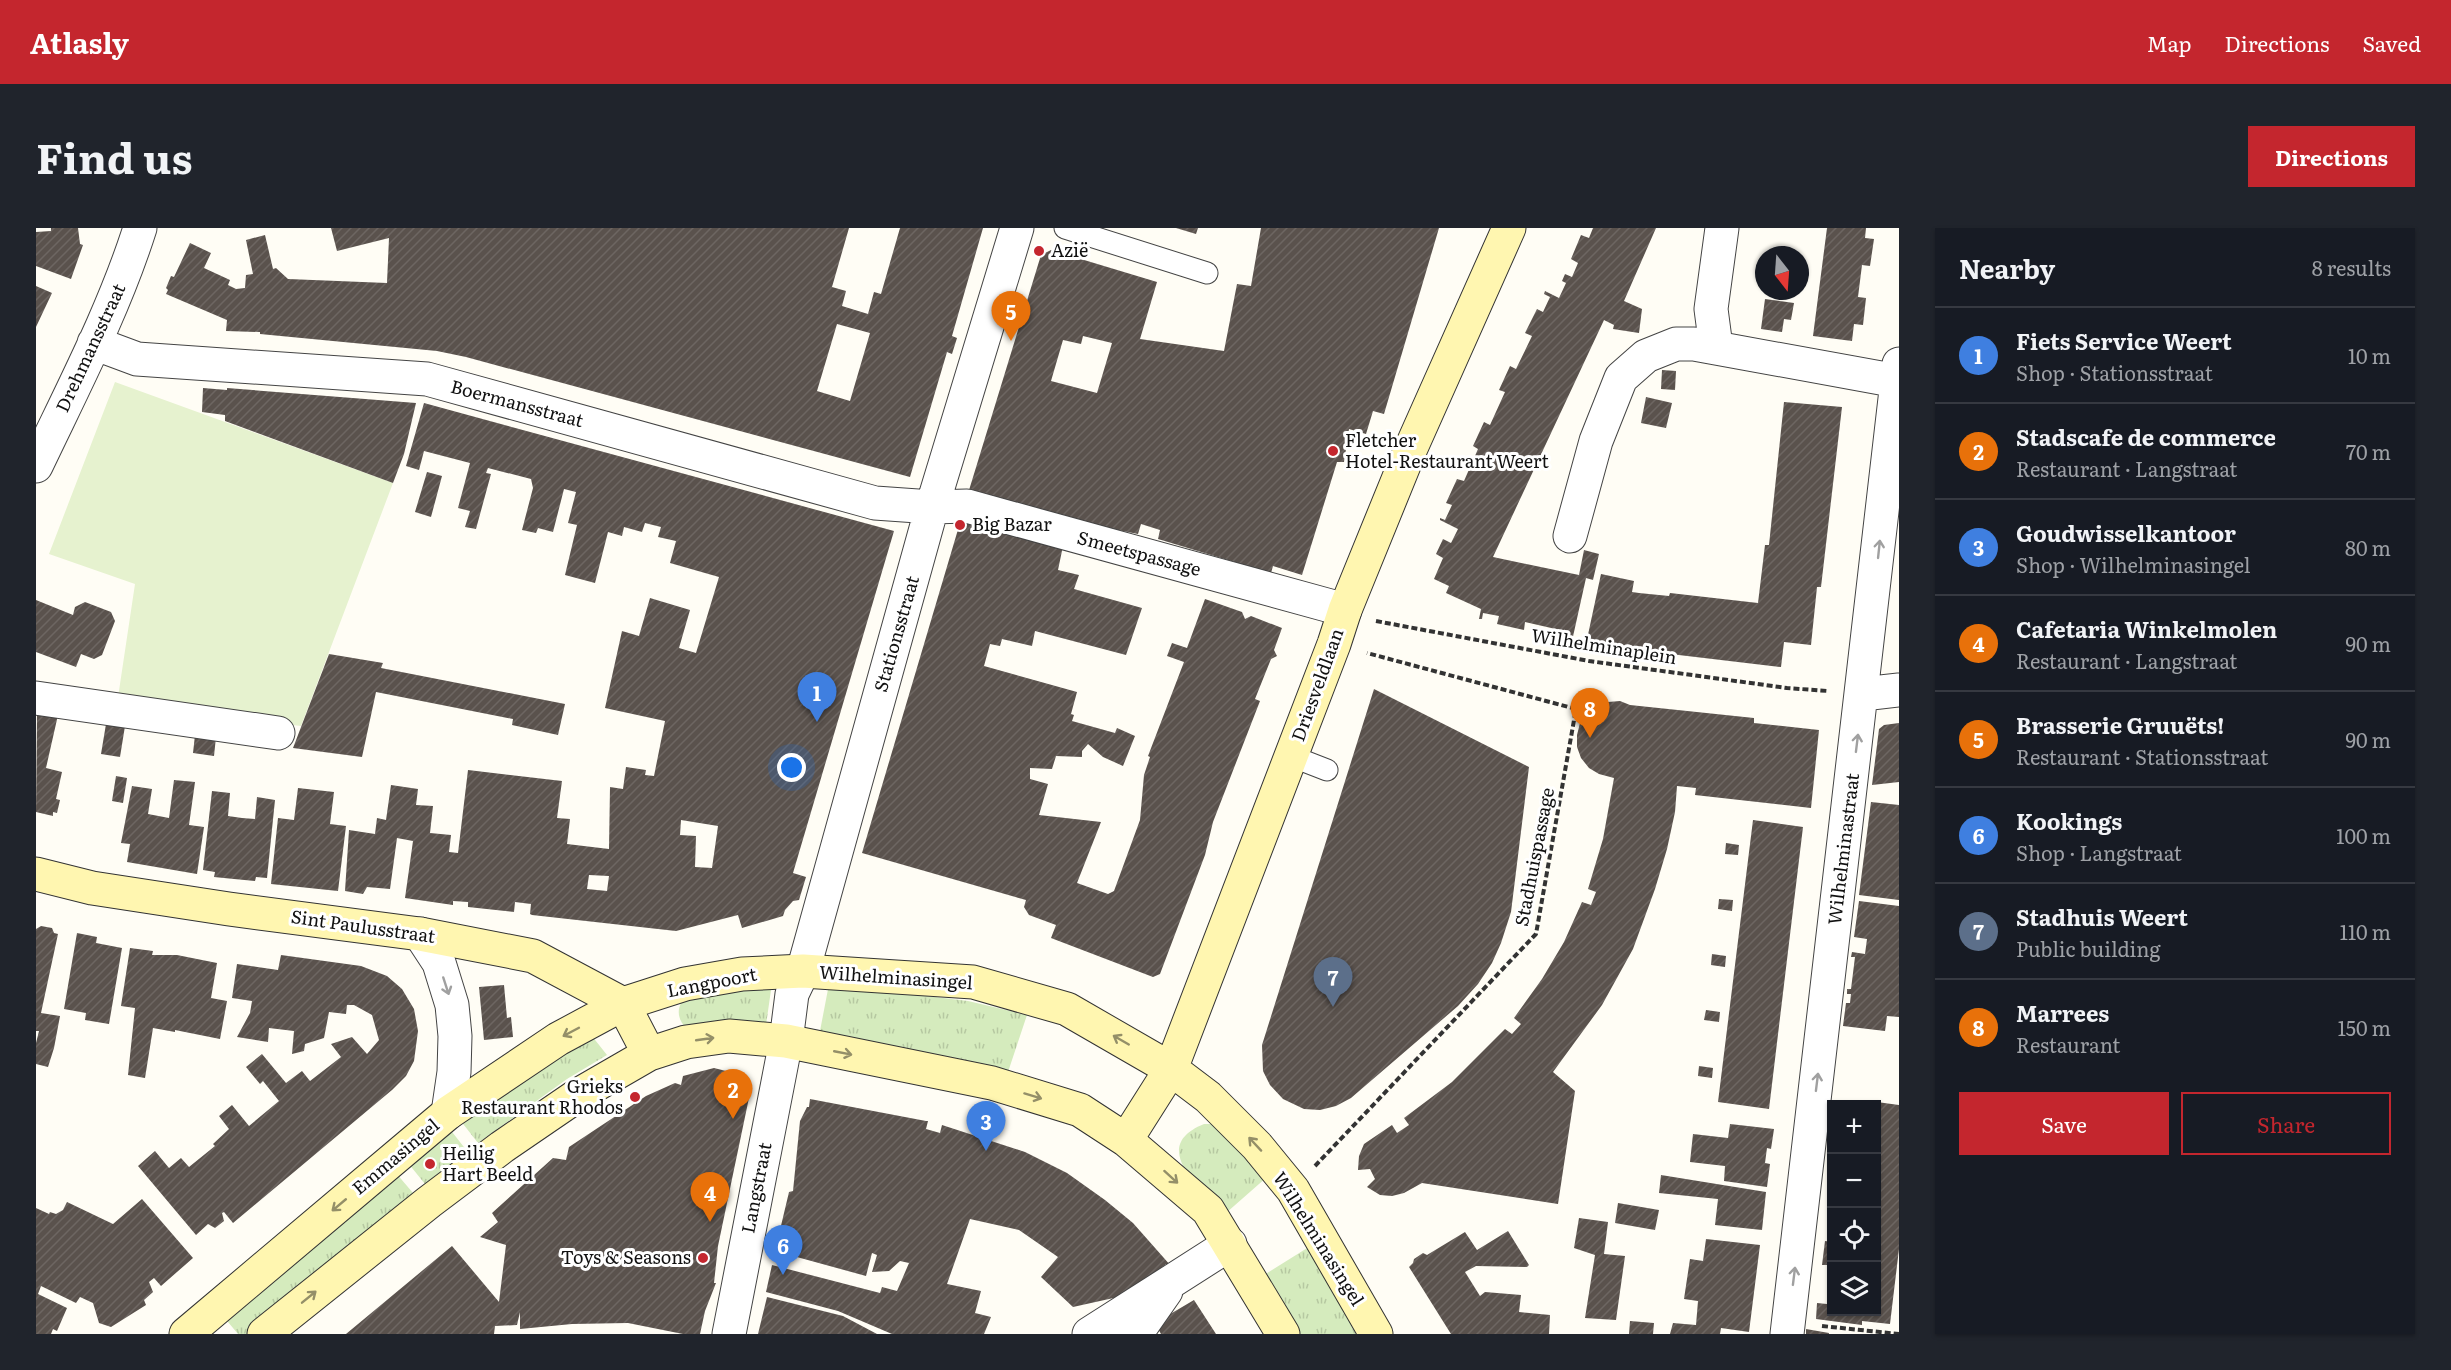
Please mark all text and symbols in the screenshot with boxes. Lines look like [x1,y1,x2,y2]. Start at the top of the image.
text: Atlasly [30,21,129,63]
text: Map [2147,27,2192,58]
text: Directions [2225,27,2330,58]
text: Saved [2363,27,2421,58]
text: Find us [36,125,193,187]
button: Directions [2248,126,2415,187]
place label: Azië [1051,236,1088,263]
marker: Azië [1032,244,1046,258]
north arrow [1755,246,1809,300]
text: Nearby [1959,248,2055,287]
text: 8 results [2312,252,2391,282]
street label: Drehmansstraat [48,278,132,416]
pin: 5 [992,291,1030,341]
text: Fiets Service Weert [2016,324,2232,357]
text: 1 [1974,340,1983,370]
text: 10 m [2348,340,2391,370]
text: Shop · Stationsstraat [2016,357,2213,387]
street label: Boermansstraat [448,372,587,433]
text: Stadscafe de commerce [2016,420,2276,453]
place label: Fletcher Hotel-Restaurant Weert [1345,426,1549,474]
text: 2 [1973,436,1984,466]
text: 70 m [2346,436,2391,466]
marker: Fletcher Hotel-Restaurant Weert [1326,444,1340,458]
text: Restaurant · Langstraat [2016,453,2237,483]
place label: Big Bazar [972,510,1052,537]
text: Goudwisselkantoor [2016,516,2236,549]
marker: Big Bazar [953,518,967,532]
street label: Smeetspassage [1074,523,1204,582]
text: 3 [1973,532,1984,562]
text: 80 m [2345,532,2391,562]
one-way arrow [1874,539,1885,559]
text: Shop · Wilhelminasingel [2016,549,2251,579]
street label: Stationsstraat [866,572,925,695]
text: Cafetaria Winkelmolen [2016,612,2277,645]
street label: Wilhelminaplein [1530,621,1679,670]
street label: Driesveldlaan [1284,624,1350,745]
text: 4 [1972,628,1985,658]
text: 90 m [2346,628,2391,658]
text: Restaurant · Langstraat [2016,645,2237,675]
pin: 1 [798,672,836,722]
pin: 8 [1570,688,1610,738]
text: Brasserie Gruuëts! [2016,708,2224,741]
text: 5 [1973,724,1984,754]
text: 90 m [2346,724,2391,754]
one-way arrow [1852,733,1863,753]
text: Restaurant · Stationsstraat [2016,741,2268,771]
your location [777,753,806,782]
street label: Wilhelminastraat [1820,771,1865,926]
street label: Stadhuispassage [1507,785,1560,928]
text: Kookings [2016,804,2122,837]
text: 6 [1973,820,1984,850]
text: 100 m [2336,820,2391,850]
text: Shop · Langstraat [2016,837,2182,867]
text: Stadhuis Weert [2016,900,2188,933]
street label: Sint Paulusstraat [289,902,438,949]
text: 7 [1973,916,1984,946]
text: 110 m [2340,916,2391,946]
text: Public building [2016,933,2161,963]
street label: Wilhelminasingel [818,958,974,995]
pin: 7 [1314,958,1352,1007]
street label: Langpoort [665,959,760,1003]
one-way arrow [441,976,452,995]
text: Marrees [2016,996,2109,1029]
text: 8 [1973,1012,1984,1042]
text: 150 m [2338,1012,2391,1042]
one-way arrow [563,1027,581,1038]
text: Restaurant [2016,1029,2120,1059]
one-way arrow [694,1033,714,1044]
one-way arrow [1113,1034,1130,1046]
one-way arrow [833,1048,852,1059]
pin: 2 [714,1070,752,1119]
place label: Grieks Restaurant Rhodos [461,1072,623,1120]
one-way arrow [1811,1073,1822,1093]
marker: Grieks Restaurant Rhodos [628,1090,642,1104]
one-way arrow [1023,1091,1042,1102]
button: Save [1959,1092,2169,1155]
button: Share [2181,1092,2391,1155]
map controls [1827,1100,1881,1316]
button: + [1827,1100,1881,1154]
pin: 3 [966,1102,1006,1151]
street label: Emmasingel [346,1111,445,1200]
one-way arrow [1248,1136,1262,1151]
place label: Heilig Hart Beeld [442,1139,533,1187]
street label: Langstraat [733,1139,778,1235]
button: − [1827,1154,1881,1208]
marker: Heilig Hart Beeld [423,1157,437,1171]
street label: Wilhelminasingel [1267,1166,1371,1311]
one-way arrow [1163,1170,1178,1184]
pin: 4 [690,1172,730,1222]
one-way arrow [332,1198,347,1212]
button: locate [1827,1208,1881,1262]
pin: 6 [764,1226,802,1275]
place label: Toys & Seasons [561,1243,691,1270]
marker: Toys & Seasons [696,1251,710,1265]
button: layers [1827,1262,1881,1316]
one-way arrow [1788,1266,1799,1286]
one-way arrow [301,1291,317,1304]

